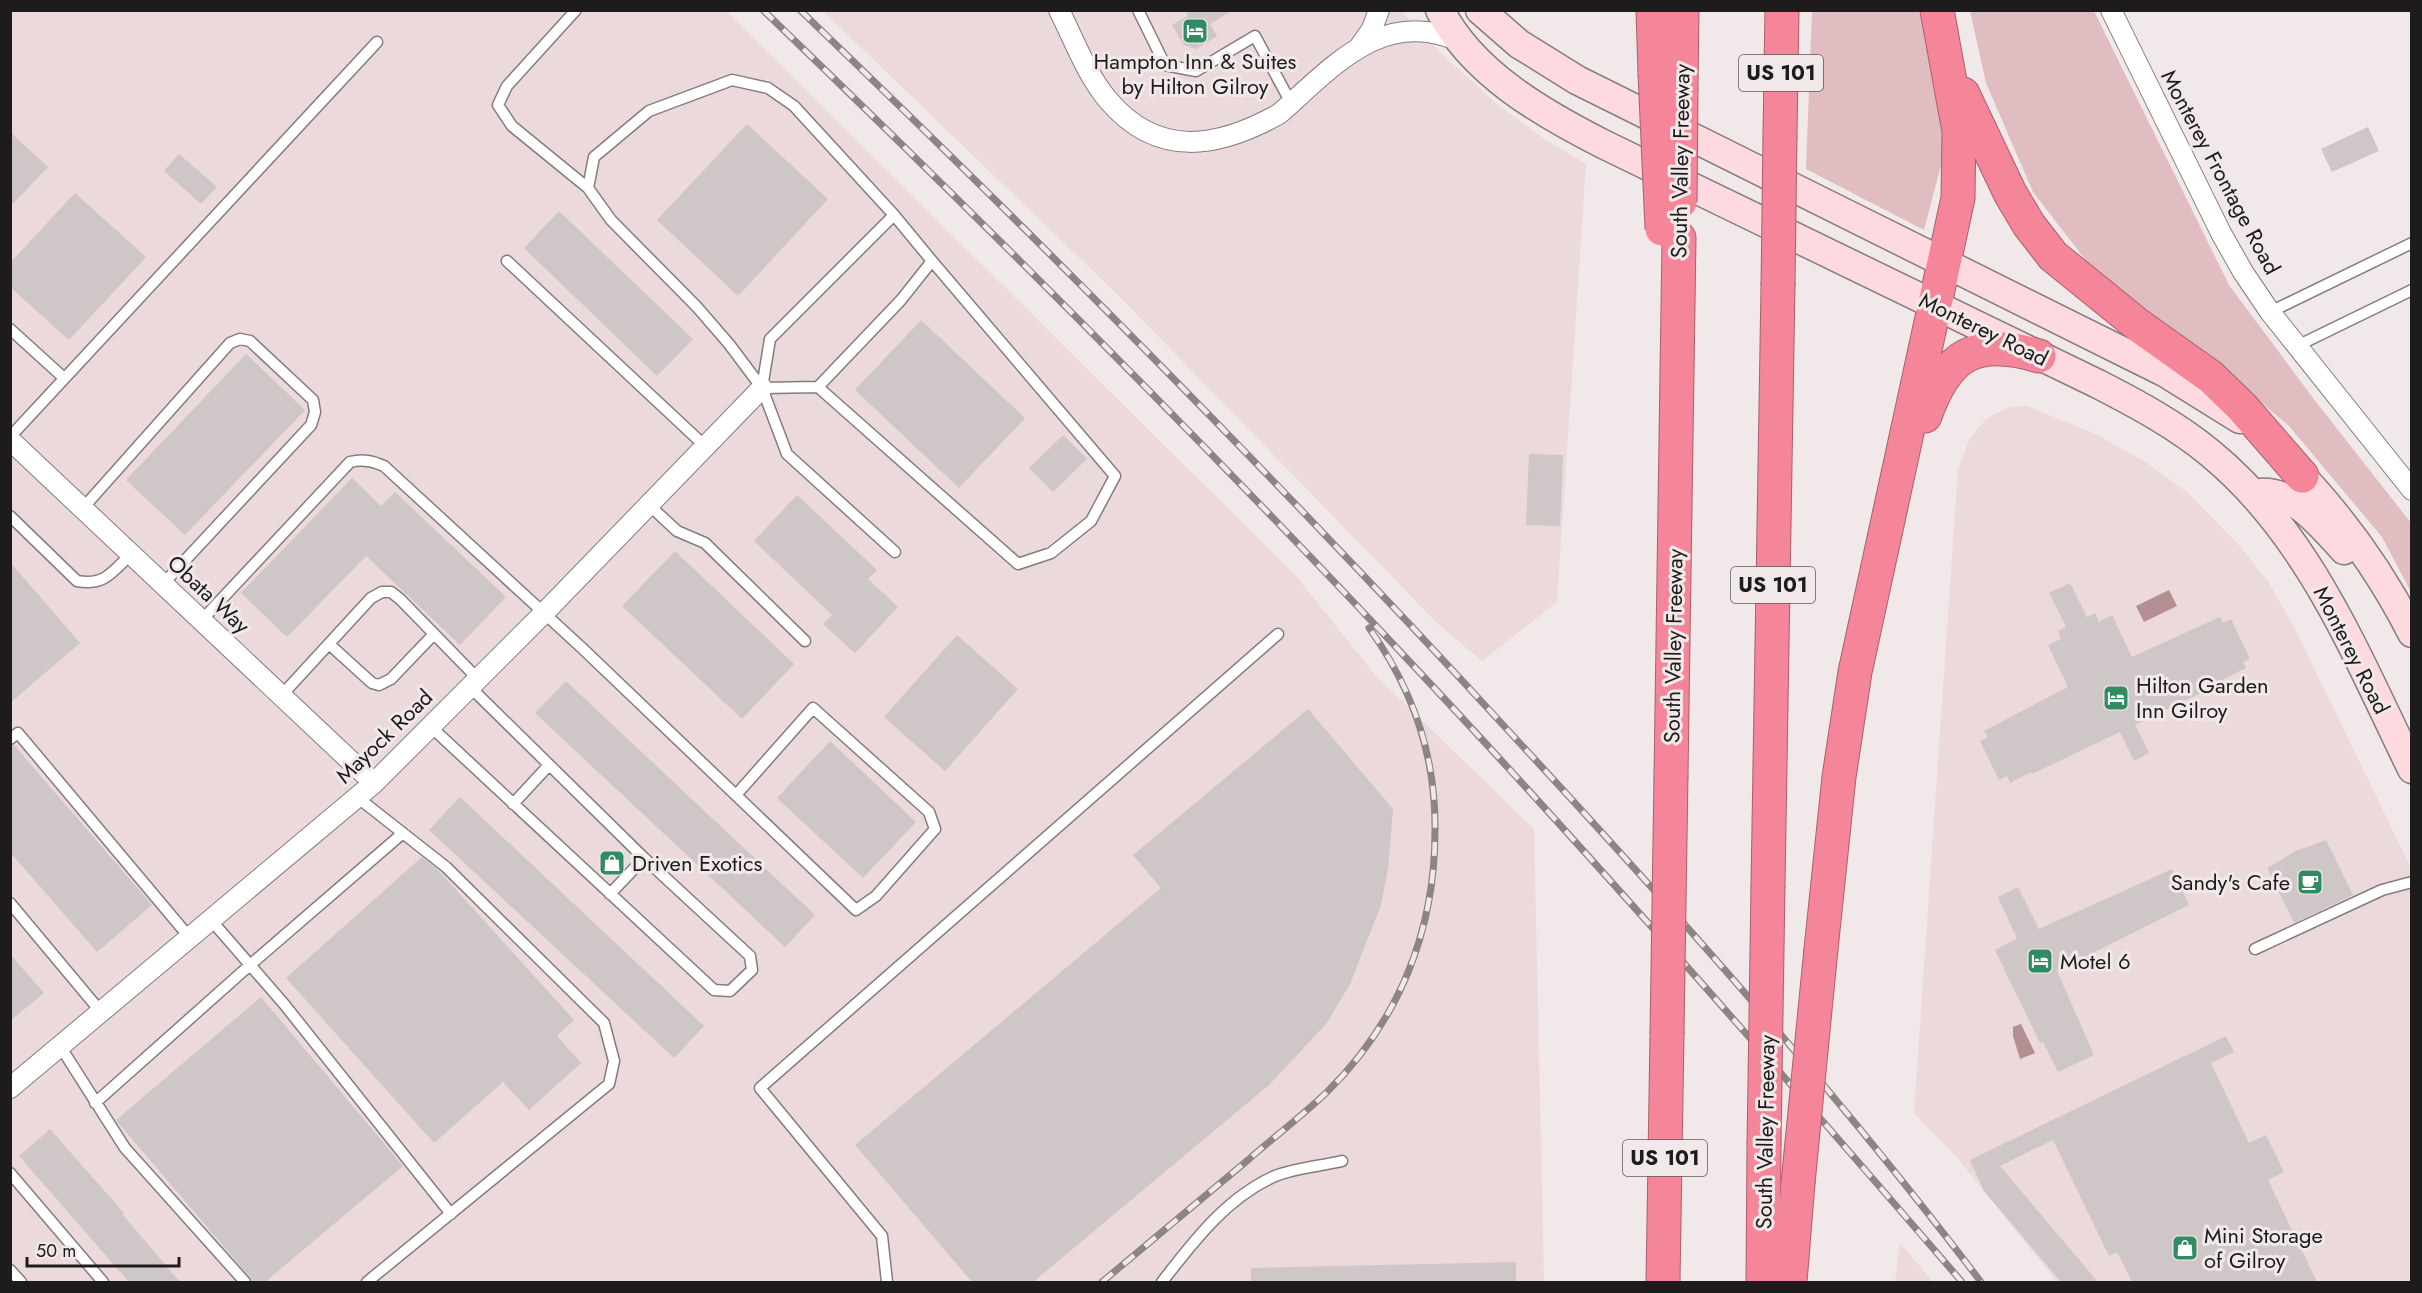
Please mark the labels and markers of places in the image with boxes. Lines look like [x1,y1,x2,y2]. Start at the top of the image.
hotel icon: Hampton Inn & Suites by Hilton Gilroy [1180,16,1210,46]
place label: Hampton Inn & Suites by Hilton Gilroy [1094,45,1297,102]
place label: Hilton Garden Inn Gilroy [2136,669,2269,726]
hotel icon: Hilton Garden Inn Gilroy [2101,683,2131,713]
place label: Driven Exotics [632,847,763,879]
shop icon: Driven Exotics [597,848,627,878]
place label: Sandy's Cafe [2171,866,2290,898]
cafe icon: Sandy's Cafe [2295,867,2325,897]
place label: Motel 6 [2060,945,2131,977]
hotel icon: Motel 6 [2025,946,2055,976]
place label: Mini Storage of Gilroy [2204,1219,2323,1276]
shop icon: Mini Storage of Gilroy [2170,1233,2200,1263]

